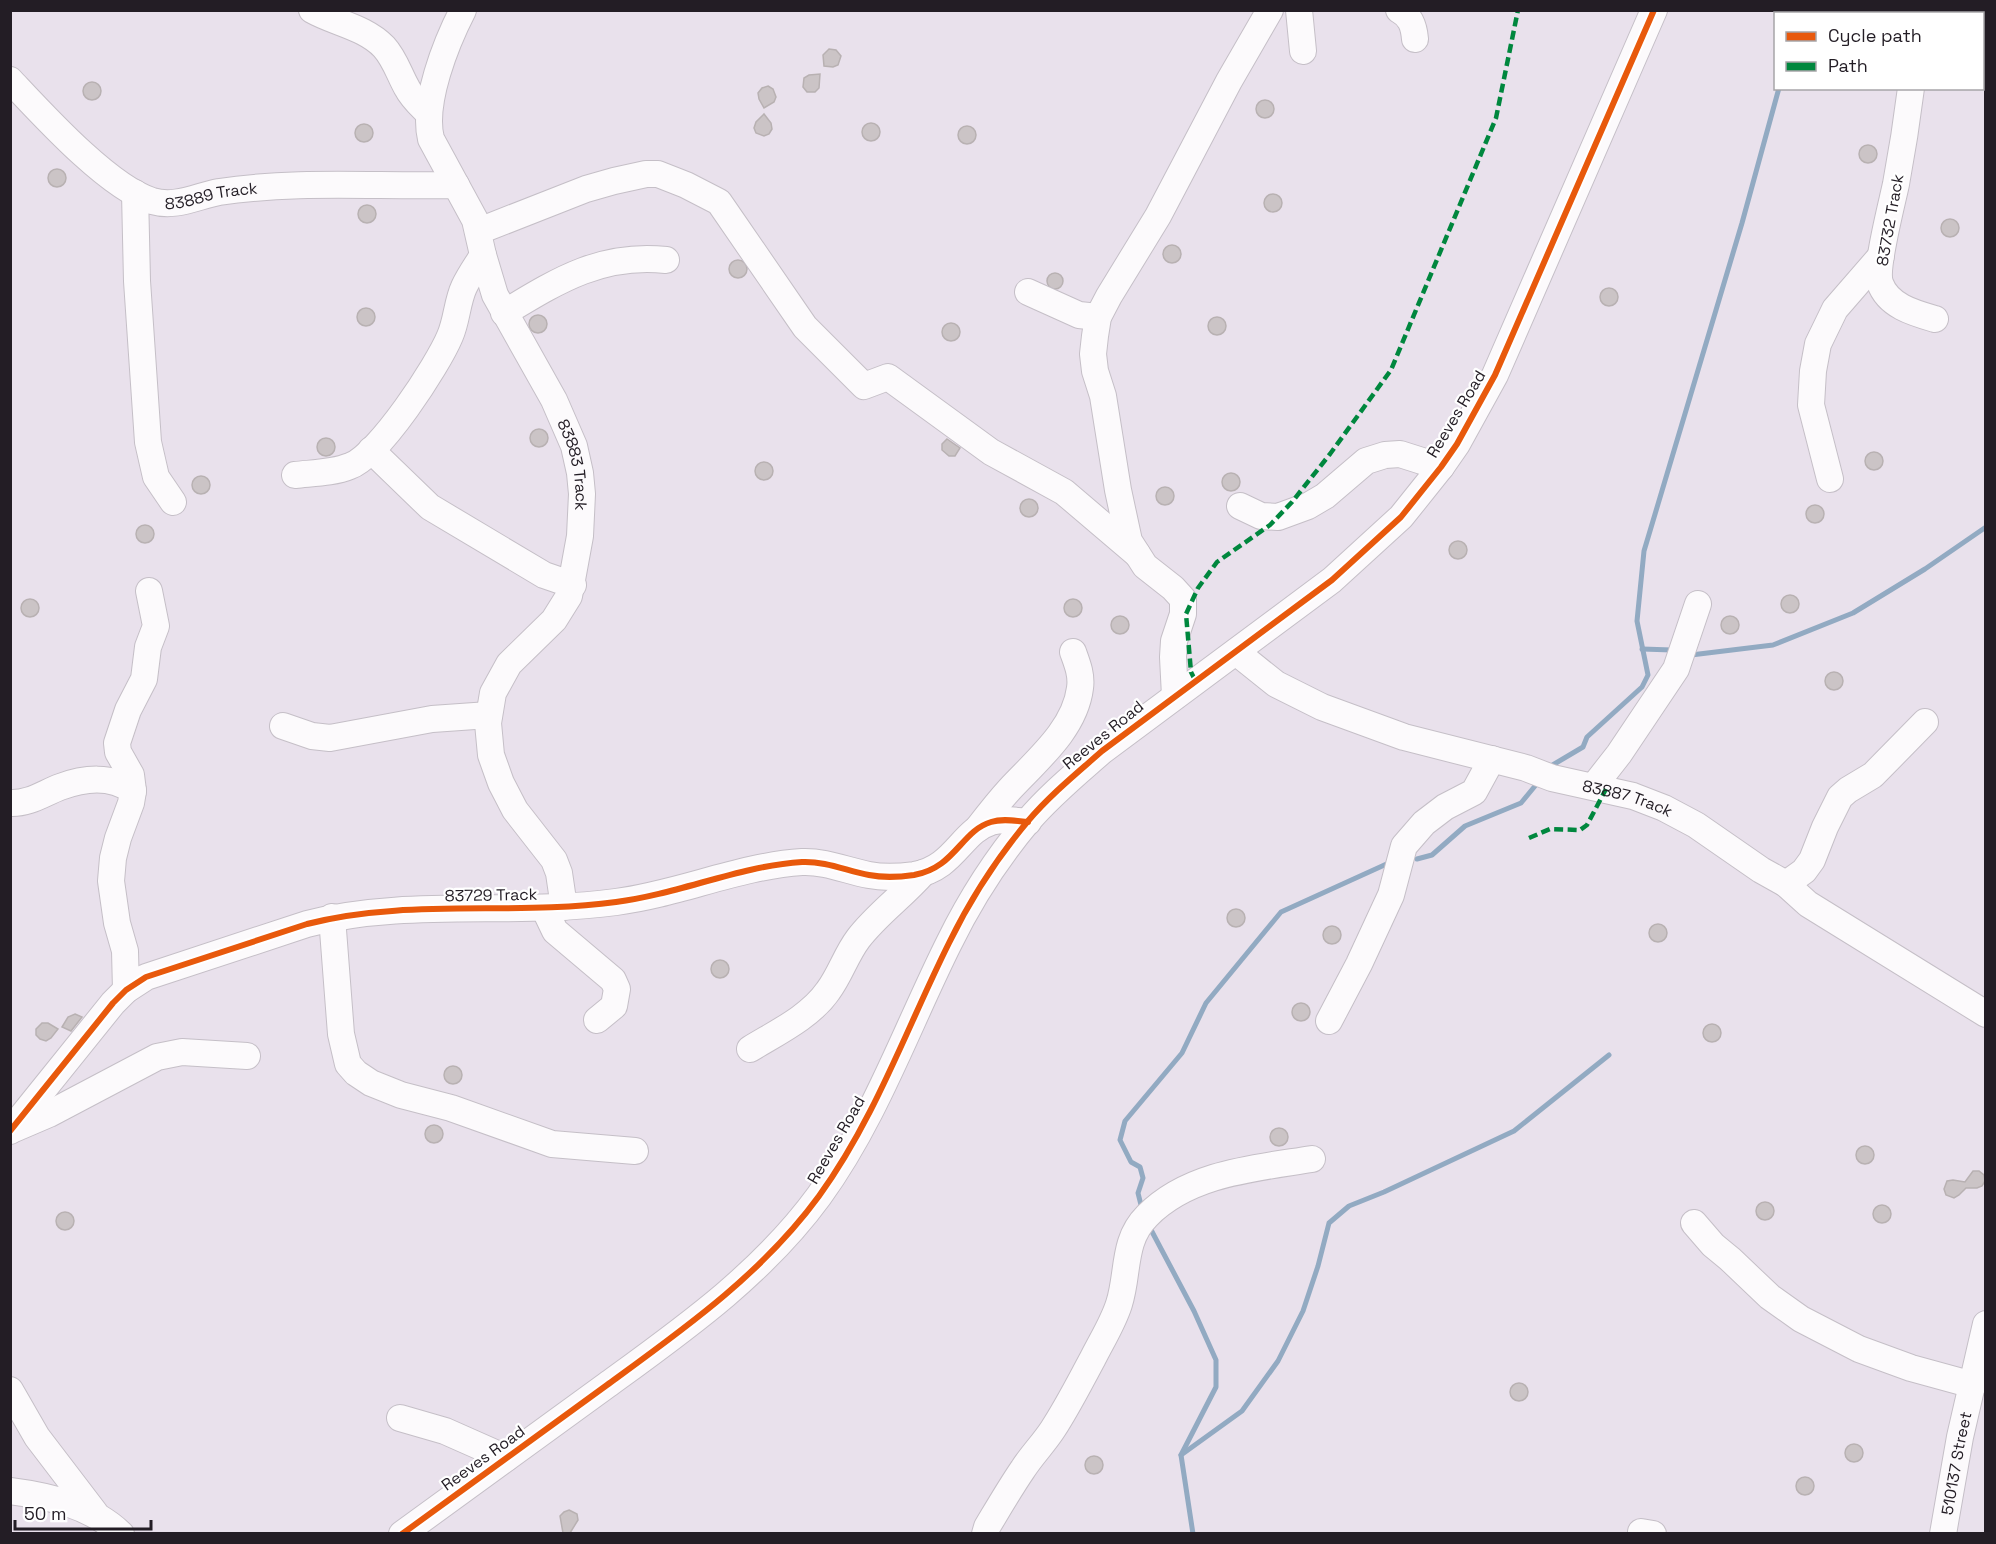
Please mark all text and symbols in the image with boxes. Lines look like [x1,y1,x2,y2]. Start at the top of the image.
legend [1774,12,1984,90]
text: Cycle path [1828,24,1922,47]
text: Path [1828,54,1868,77]
street label: 83732 Track [1872,172,1908,268]
street label: 83889 Track [164,177,259,214]
street label: Reeves Road [1422,366,1490,462]
street label: 83883 Track [553,416,593,512]
street label: Reeves Road [1058,696,1148,774]
street label: 83887 Track [1581,775,1677,822]
street label: 83729 Track [444,884,538,906]
street label: Reeves Road [802,1092,870,1188]
street label: 510137 Street [1936,1409,1976,1517]
street label: Reeves Road [437,1421,529,1495]
scale bar [15,1493,152,1531]
text: 50 m [24,1502,66,1525]

